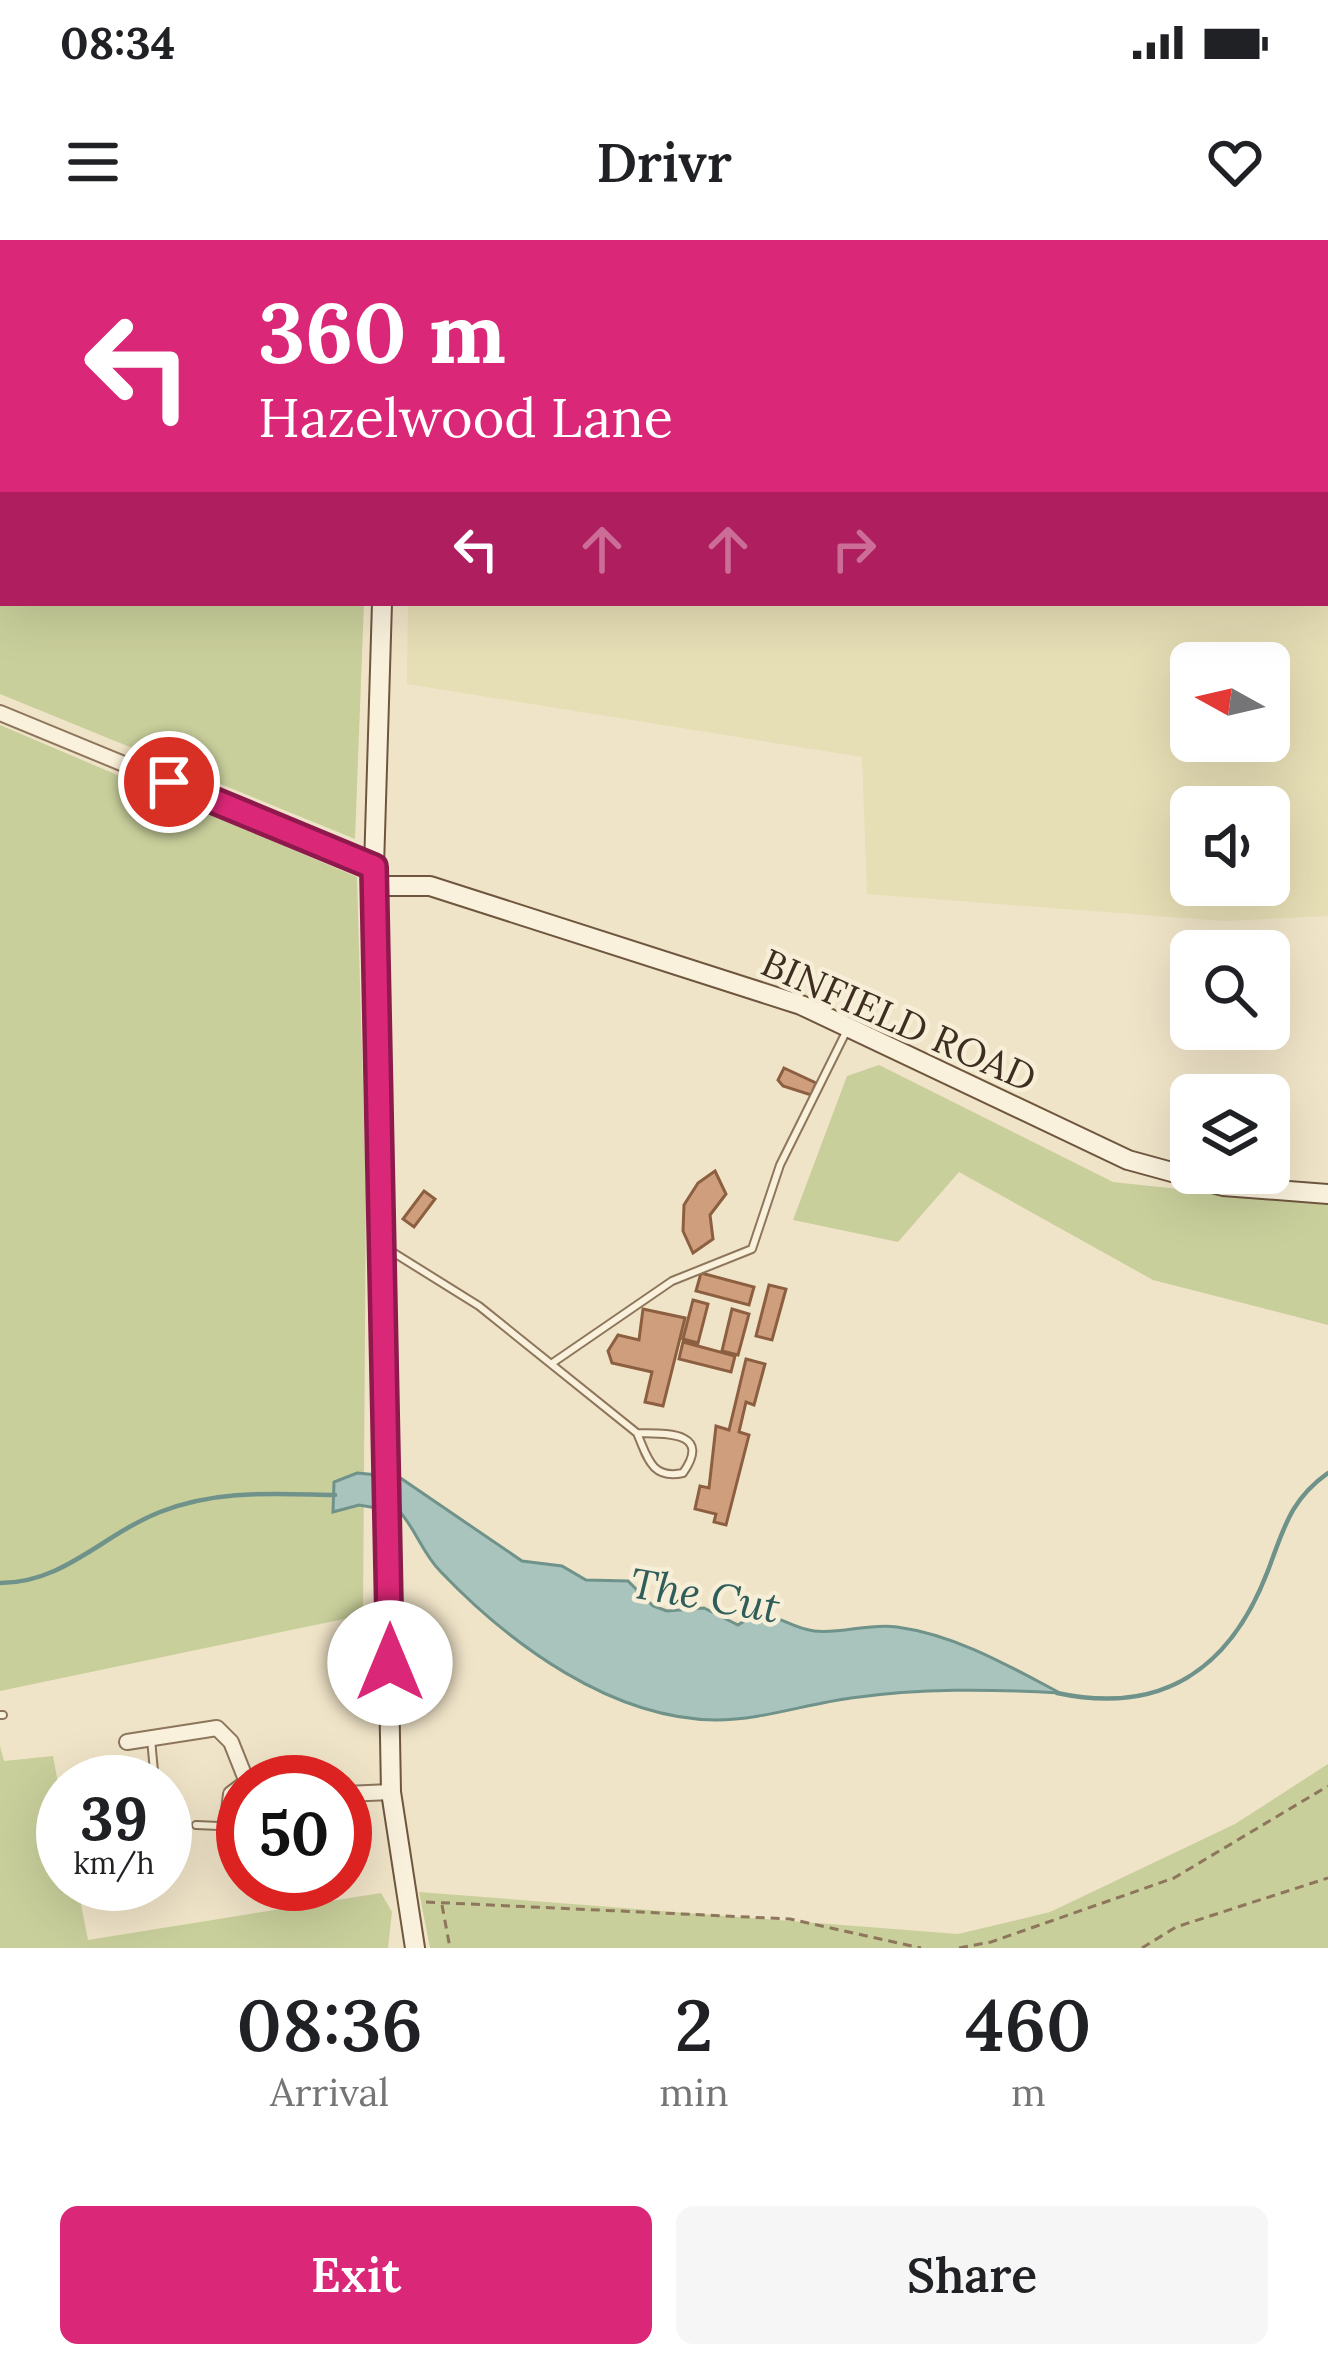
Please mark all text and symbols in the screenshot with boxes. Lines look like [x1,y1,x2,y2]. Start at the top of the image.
text: 08:34 [60,14,175,71]
text: Drivr [596,128,732,197]
icon: menu [60,129,126,195]
icon: heart [1202,129,1268,195]
text: 360 m [258,278,506,386]
icon: left [60,288,216,444]
text: Hazelwood Lane [258,383,673,452]
icon: left [443,516,509,582]
icon: ahead [569,516,635,582]
icon: ahead [695,516,761,582]
icon: right [821,516,887,582]
north arrow [1170,642,1290,762]
map controls [1170,642,1290,1194]
pin [118,731,220,833]
icon: arrive [136,749,202,815]
button: sound [1170,786,1290,906]
button: search [1170,930,1290,1050]
street label: BINFIELD ROAD [754,937,1044,1103]
button: layers [1170,1074,1290,1194]
water label: The Cut [626,1555,785,1635]
position arrow [327,1600,453,1726]
speed limit sign: 50 [216,1755,372,1911]
text: 39 [80,1780,148,1856]
text: km/h [73,1844,155,1882]
text: 08:36 [237,1979,423,2071]
text: 2 [675,1979,713,2071]
text: 460 [965,1979,1091,2071]
text: Arrival [270,2067,389,2117]
text: min [659,2067,729,2117]
text: m [1011,2067,1046,2117]
button: Exit [60,2206,652,2344]
button: Share [676,2206,1268,2344]

